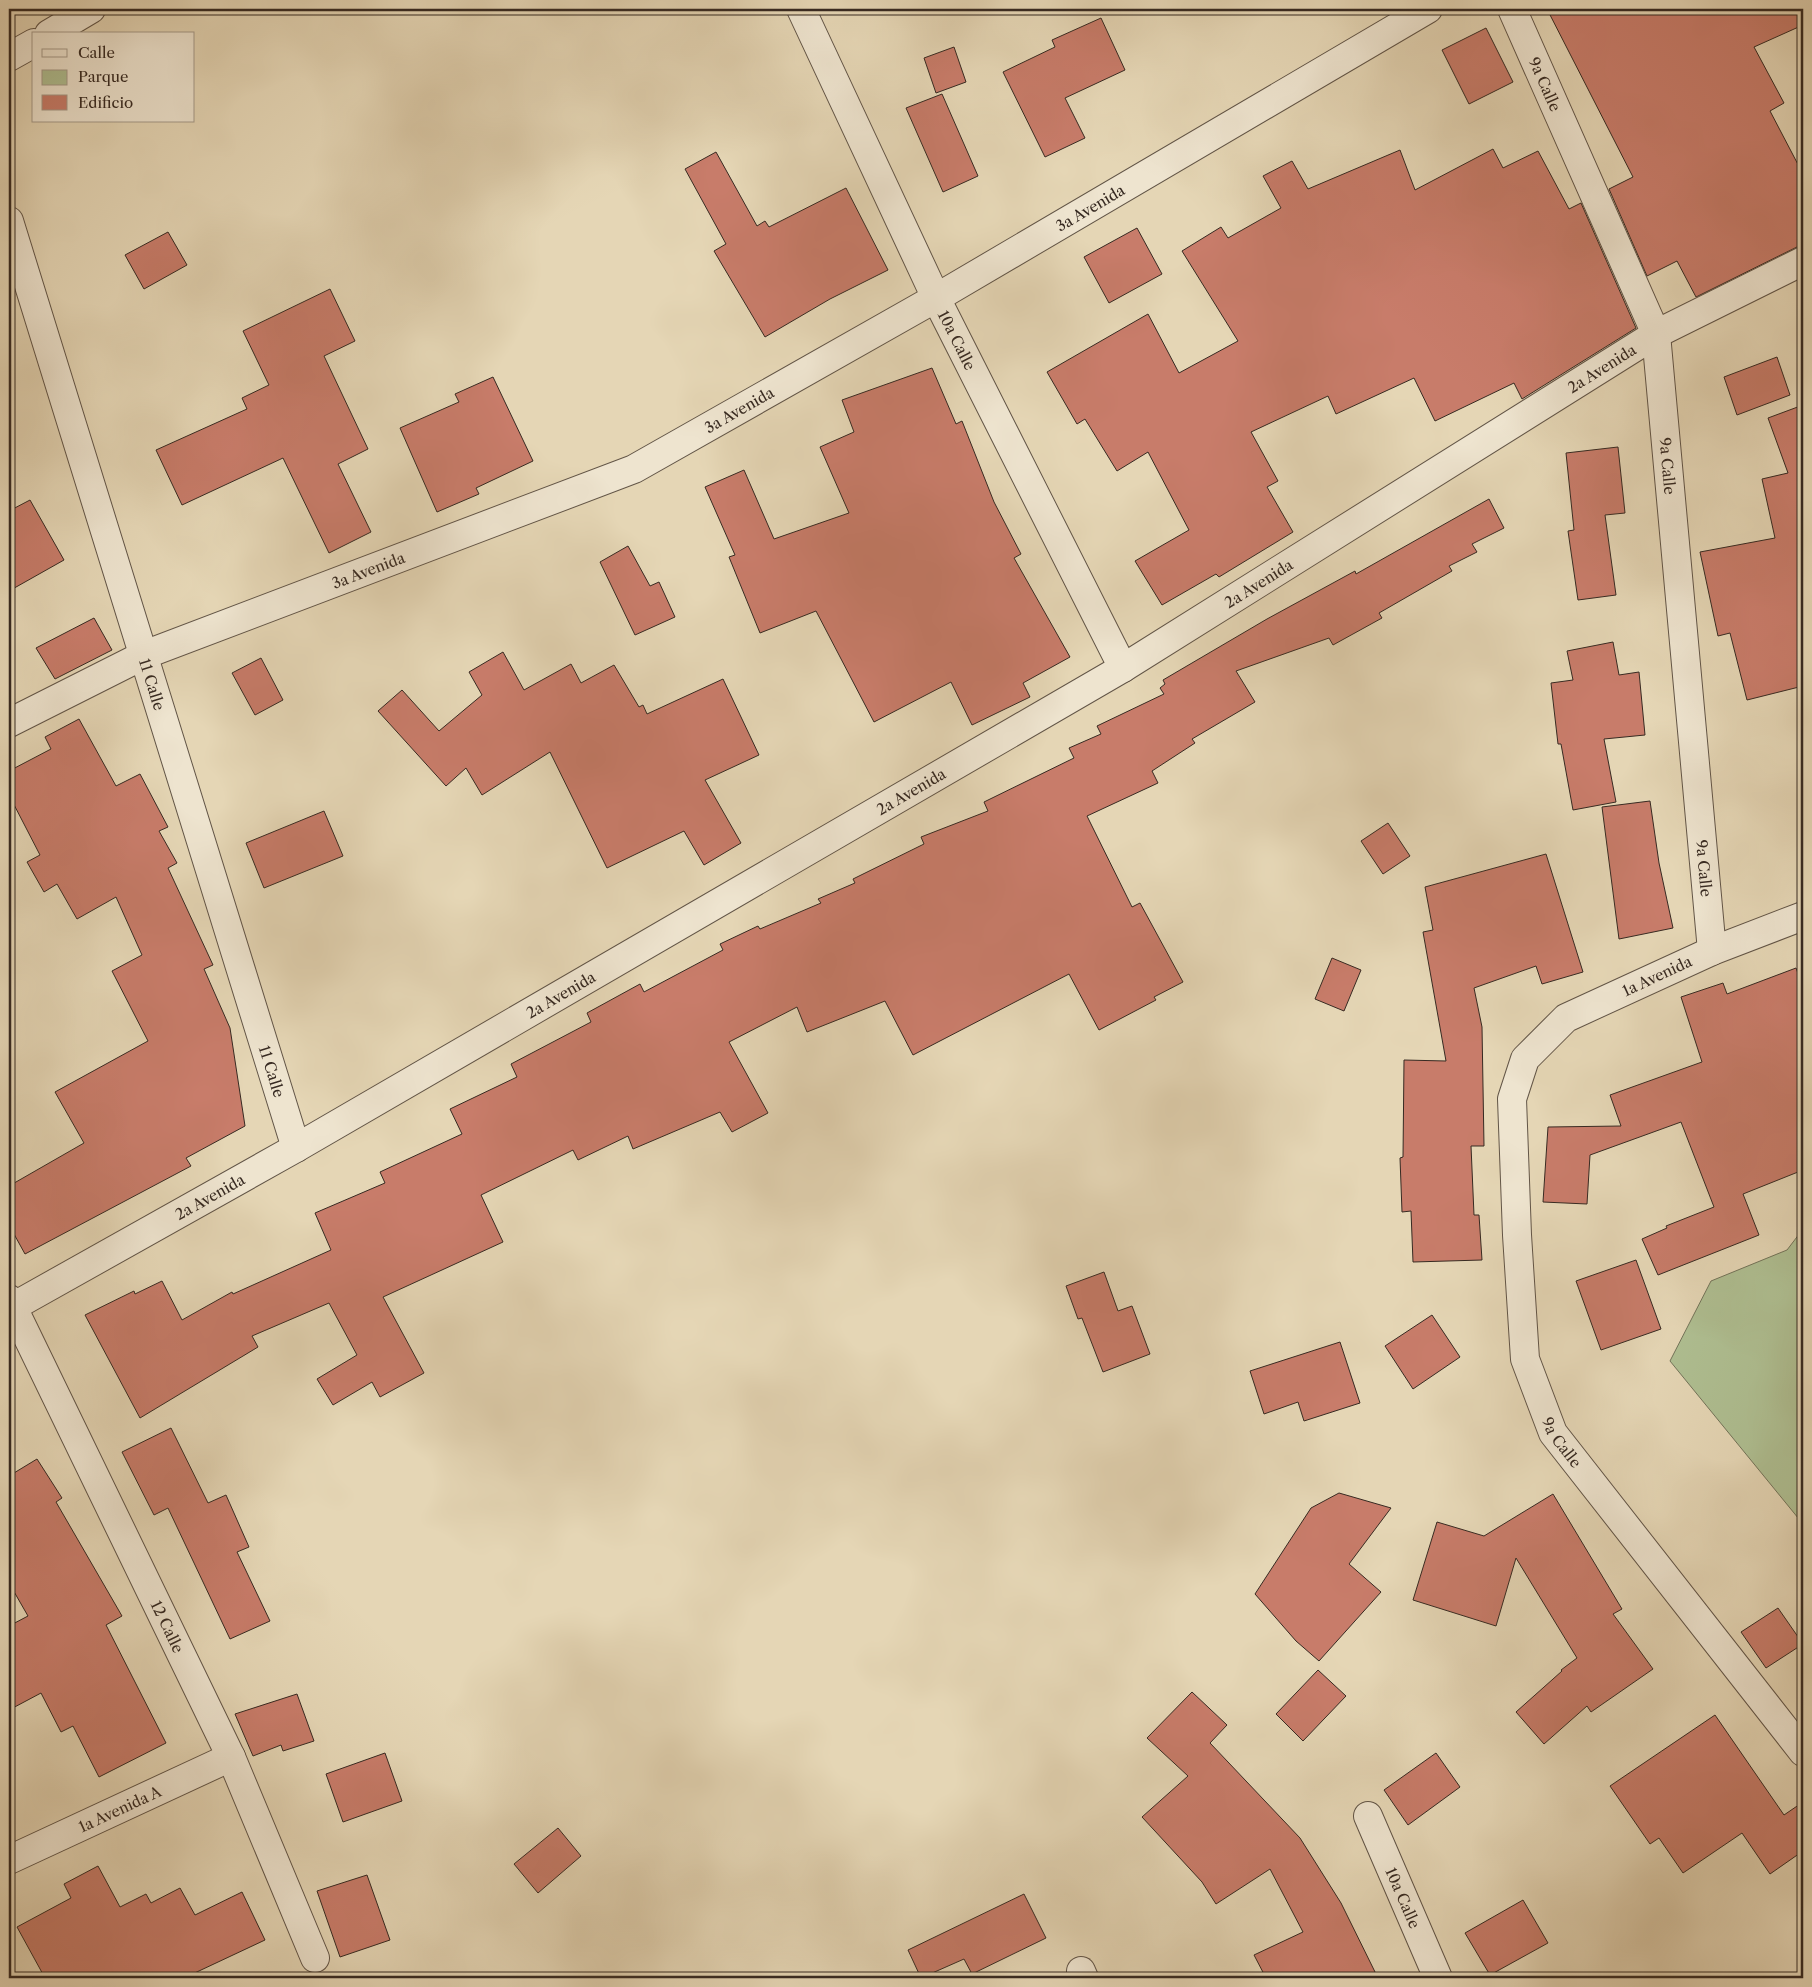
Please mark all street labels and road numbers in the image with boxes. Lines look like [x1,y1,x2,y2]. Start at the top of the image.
street label: 9a Calle [1525,54,1566,114]
street label: 3a Avenida [1052,180,1128,235]
street label: 10a Calle [934,307,980,373]
street label: 2a Avenida [1564,340,1639,397]
street label: 3a Avenida [701,382,777,437]
street label: 9a Calle [1656,437,1680,495]
street label: 3a Avenida [329,547,408,592]
street label: 2a Avenida [1221,555,1296,612]
street label: 11 Calle [135,656,169,713]
street label: 2a Avenida [873,764,949,819]
street label: 9a Calle [1692,839,1717,898]
street label: 1a Avenida [1619,952,1695,1000]
street label: 2a Avenida [522,967,599,1022]
street label: 11 Calle [255,1043,289,1100]
street label: 2a Avenida [171,1169,248,1224]
street label: 9a Calle [1538,1414,1586,1471]
street label: 12 Calle [147,1597,188,1656]
street label: 1a Avenida A [75,1781,165,1836]
street label: 10a Calle [1382,1864,1425,1931]

